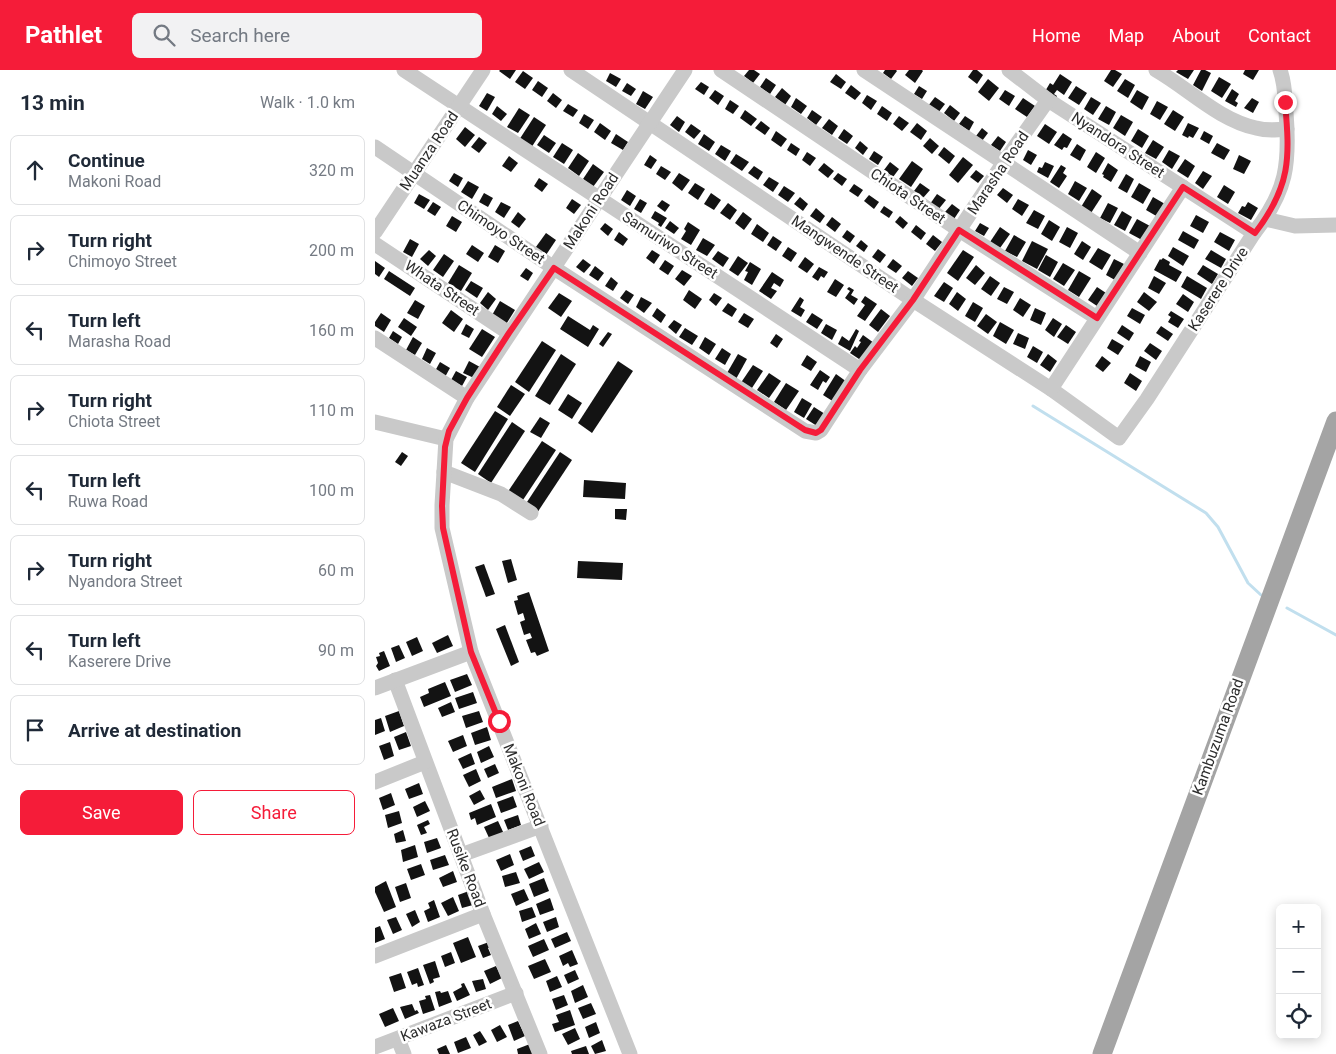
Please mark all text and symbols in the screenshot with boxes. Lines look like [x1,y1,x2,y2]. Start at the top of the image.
search box [132,13,482,58]
text: Pathlet [25,21,102,49]
icon: search [150,21,178,49]
text: Search here [190,24,290,47]
text: Home [1032,25,1081,46]
text: Map [1109,25,1144,46]
text: About [1172,25,1220,46]
text: Contact [1248,25,1311,46]
text: 13 min [20,91,85,115]
route end [1274,91,1297,114]
text: Walk · 1.0 km [260,93,355,112]
street label: Muanza Road [396,108,462,194]
street label: Nyandora Street [1068,108,1168,182]
street label: Marasha Road [964,128,1032,218]
text: Continue [68,149,145,172]
icon: ahead [21,156,49,184]
text: 320 m [309,161,354,180]
street label: Chiota Street [867,164,949,228]
street label: Makoni Road [560,169,622,253]
text: Makoni Road [68,172,161,191]
street label: Chimoyo Street [454,196,548,268]
street label: Samuriwo Street [619,207,721,283]
street label: Mangwende Street [788,212,902,297]
text: Turn right [68,229,152,252]
icon: right [21,236,49,264]
text: 200 m [309,241,354,260]
street label: Kaserere Drive [1184,244,1252,334]
text: Chimoyo Street [68,252,177,271]
street label: Whata Street [401,256,483,320]
text: Turn left [68,309,141,332]
icon: left [21,316,49,344]
text: 160 m [309,321,354,340]
text: Marasha Road [68,332,171,351]
text: Turn right [68,389,152,412]
icon: right [21,396,49,424]
text: 110 m [309,401,354,420]
text: Chiota Street [68,412,160,431]
text: Turn left [68,469,141,492]
icon: left [21,476,49,504]
text: 100 m [309,481,354,500]
text: Ruwa Road [68,492,148,511]
text: Turn right [68,549,152,572]
icon: right [21,556,49,584]
text: 60 m [318,561,354,580]
text: Nyandora Street [68,572,183,591]
text: Turn left [68,629,141,652]
icon: left [21,636,49,664]
text: 90 m [318,641,354,660]
text: Kaserere Drive [68,652,171,671]
street label: Kambuzuma Road [1189,676,1247,798]
route start [488,710,511,733]
icon: arrive [21,716,49,744]
text: Arrive at destination [68,719,241,742]
street label: Makoni Road [499,741,549,829]
button: Save [20,790,183,835]
button: Share [193,790,355,835]
street label: Rusike Road [443,826,489,910]
map controls [1276,904,1321,1039]
button: + [1276,904,1321,949]
button: − [1276,949,1321,994]
street label: Kawaza Street [398,994,494,1046]
button: locate [1276,994,1321,1039]

